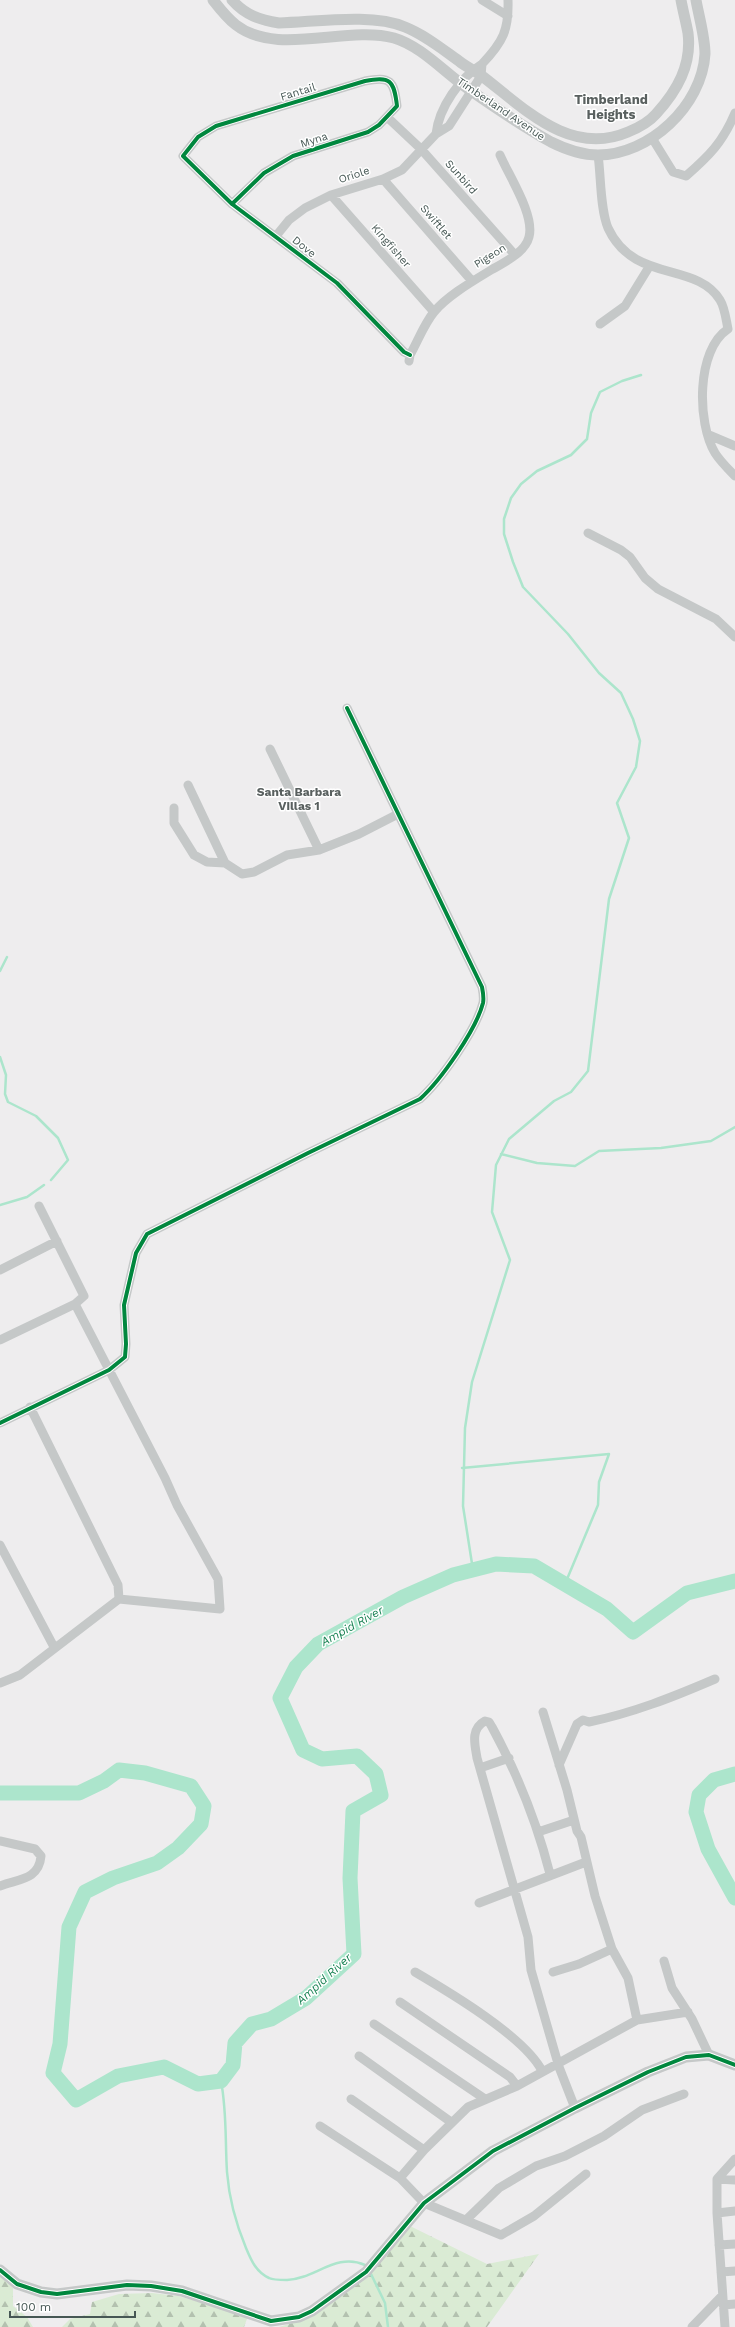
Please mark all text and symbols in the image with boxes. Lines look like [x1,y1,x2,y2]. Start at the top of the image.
street label: Timberland Avenue [455,75,547,143]
street label: Fantail [279,80,318,104]
district label: Timberland Heights [574,92,648,122]
street label: Myna [299,129,329,151]
street label: Sunbird [442,157,480,197]
street label: Oriole [337,164,371,186]
street label: Swiftlet [417,202,455,242]
street label: Kingfisher [369,222,414,271]
street label: Dove [290,234,318,260]
street label: Pigeon [472,241,508,271]
district label: Santa Barbara Villas 1 [257,785,341,813]
water label: Ampid River [317,1602,387,1649]
water label: Ampid River [293,1950,355,2008]
scale bar [10,2293,135,2319]
text: 100 m [16,2300,51,2314]

